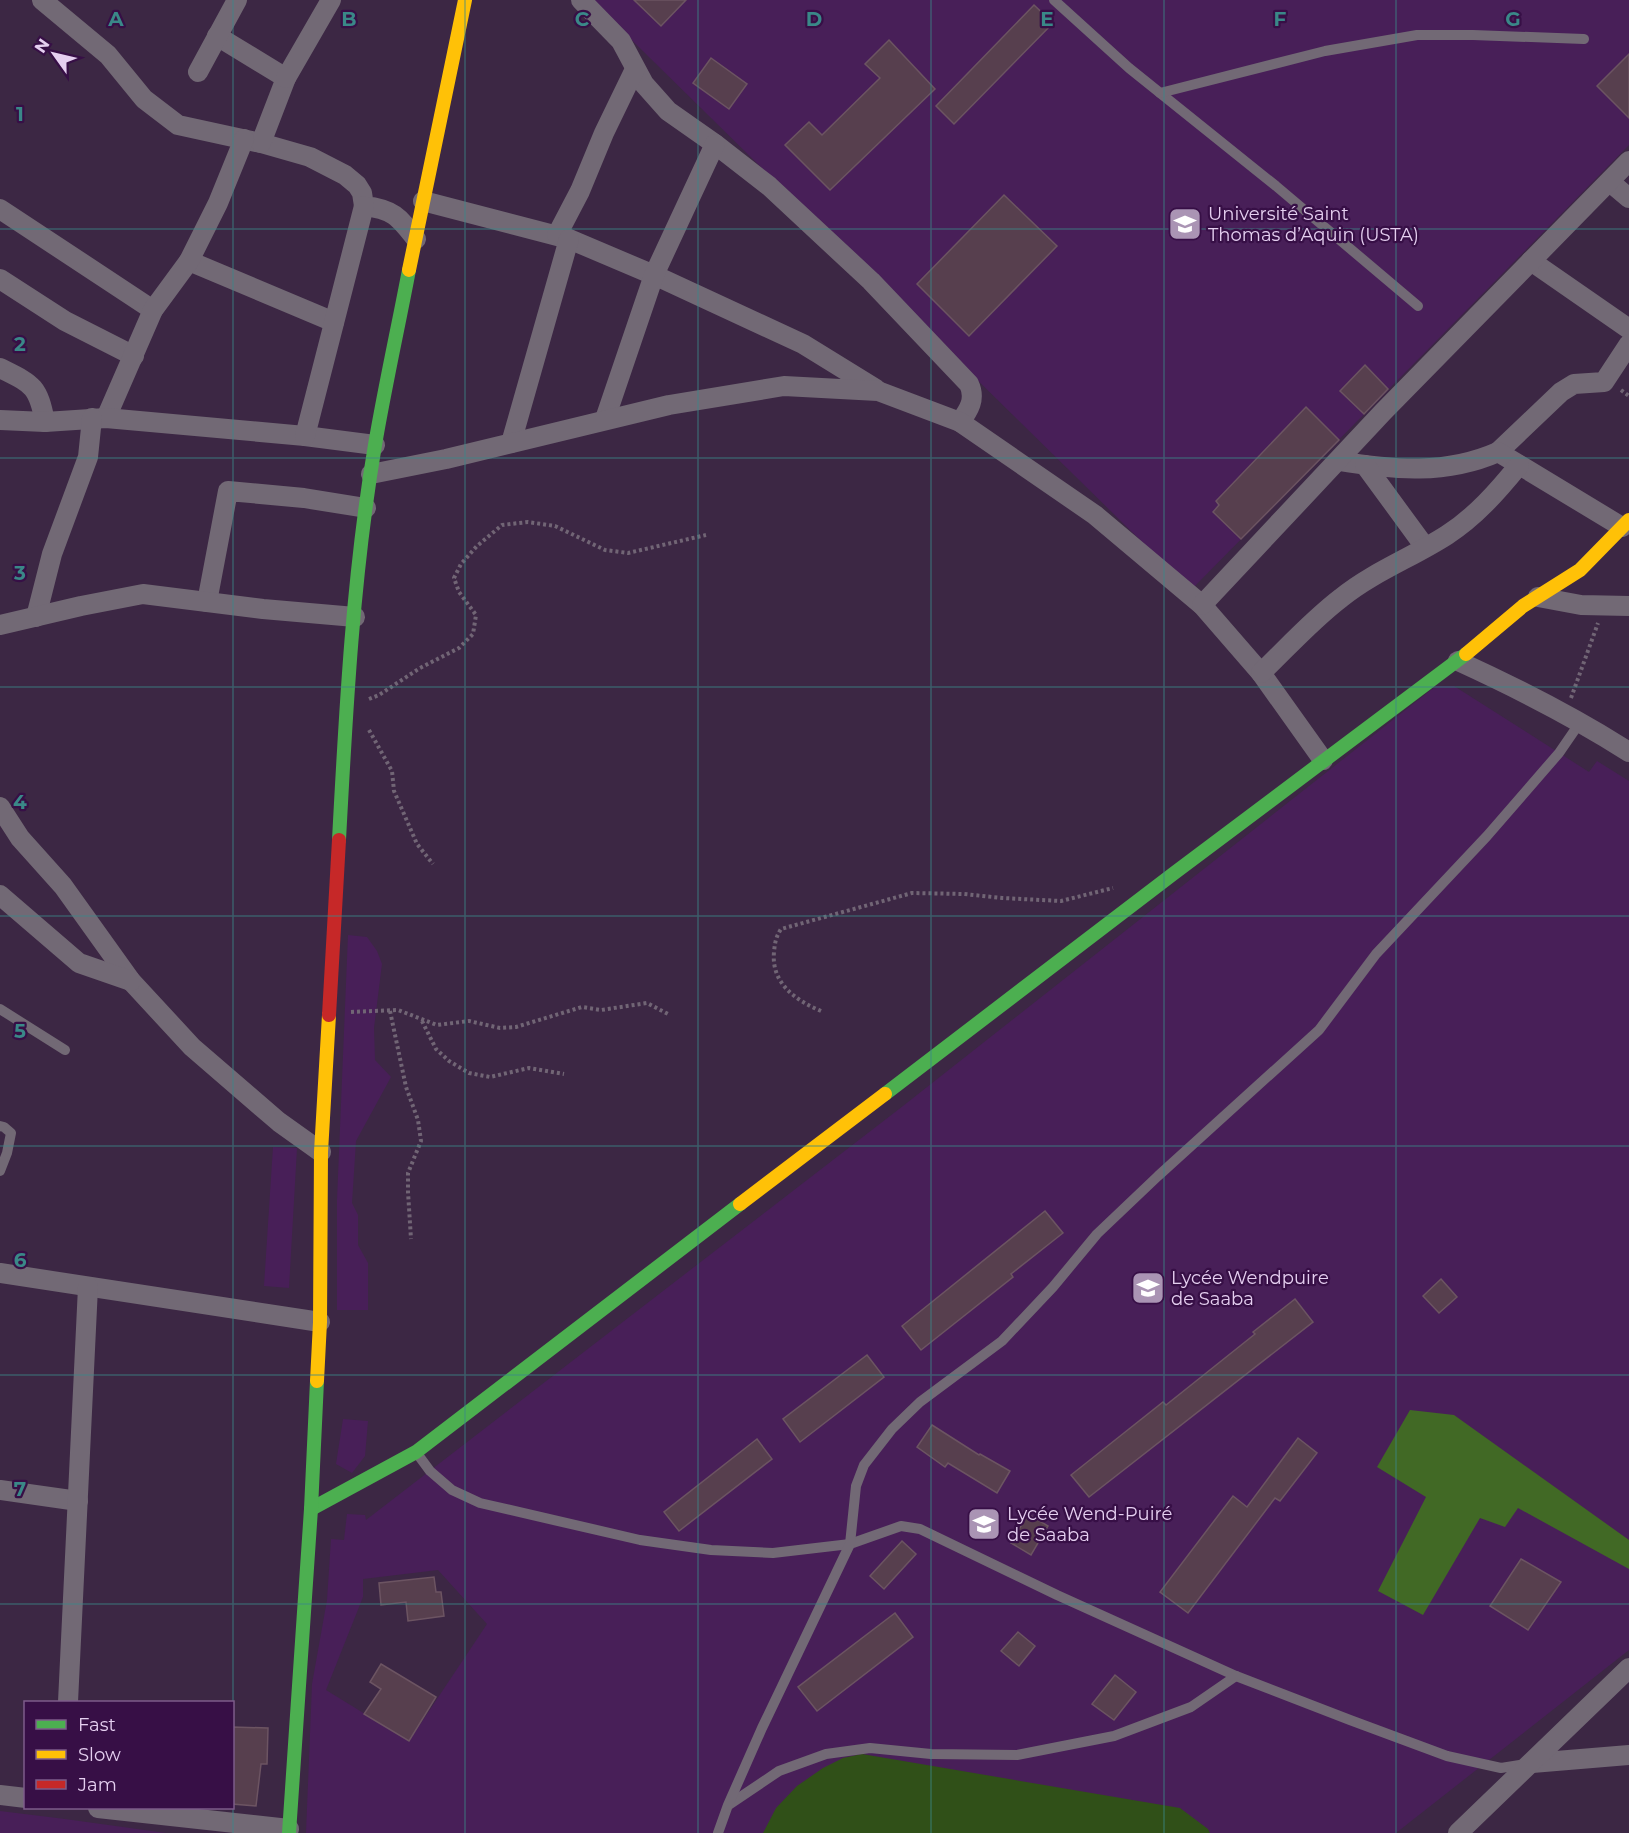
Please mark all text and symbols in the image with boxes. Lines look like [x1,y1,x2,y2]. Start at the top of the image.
text: A [107,7,124,31]
text: B [341,7,357,31]
text: C [575,7,590,31]
text: D [806,7,822,31]
text: E [1040,7,1054,31]
text: F [1274,7,1287,31]
text: G [1505,7,1521,31]
north arrow [24,24,84,84]
text: N [30,35,53,57]
text: 1 [16,102,24,126]
place label: Université Saint Thomas d’Aquin (USTA) [1208,203,1419,246]
school or university icon: Université Saint Thomas d’Aquin (USTA) [1167,206,1203,242]
text: 2 [14,332,26,356]
text: 3 [13,561,26,585]
text: 4 [13,790,27,814]
text: 5 [14,1019,26,1043]
text: 6 [14,1248,27,1272]
place label: Lycée Wendpuire de Saaba [1171,1267,1329,1310]
school or university icon: Lycée Wendpuire de Saaba [1130,1270,1166,1306]
text: 7 [14,1477,26,1501]
place label: Lycée Wend-Puiré de Saaba [1007,1503,1173,1546]
school or university icon: Lycée Wend-Puiré de Saaba [966,1506,1002,1542]
legend [24,1701,234,1809]
text: Fast [78,1714,116,1736]
text: Slow [78,1744,121,1766]
text: Jam [77,1774,117,1796]

